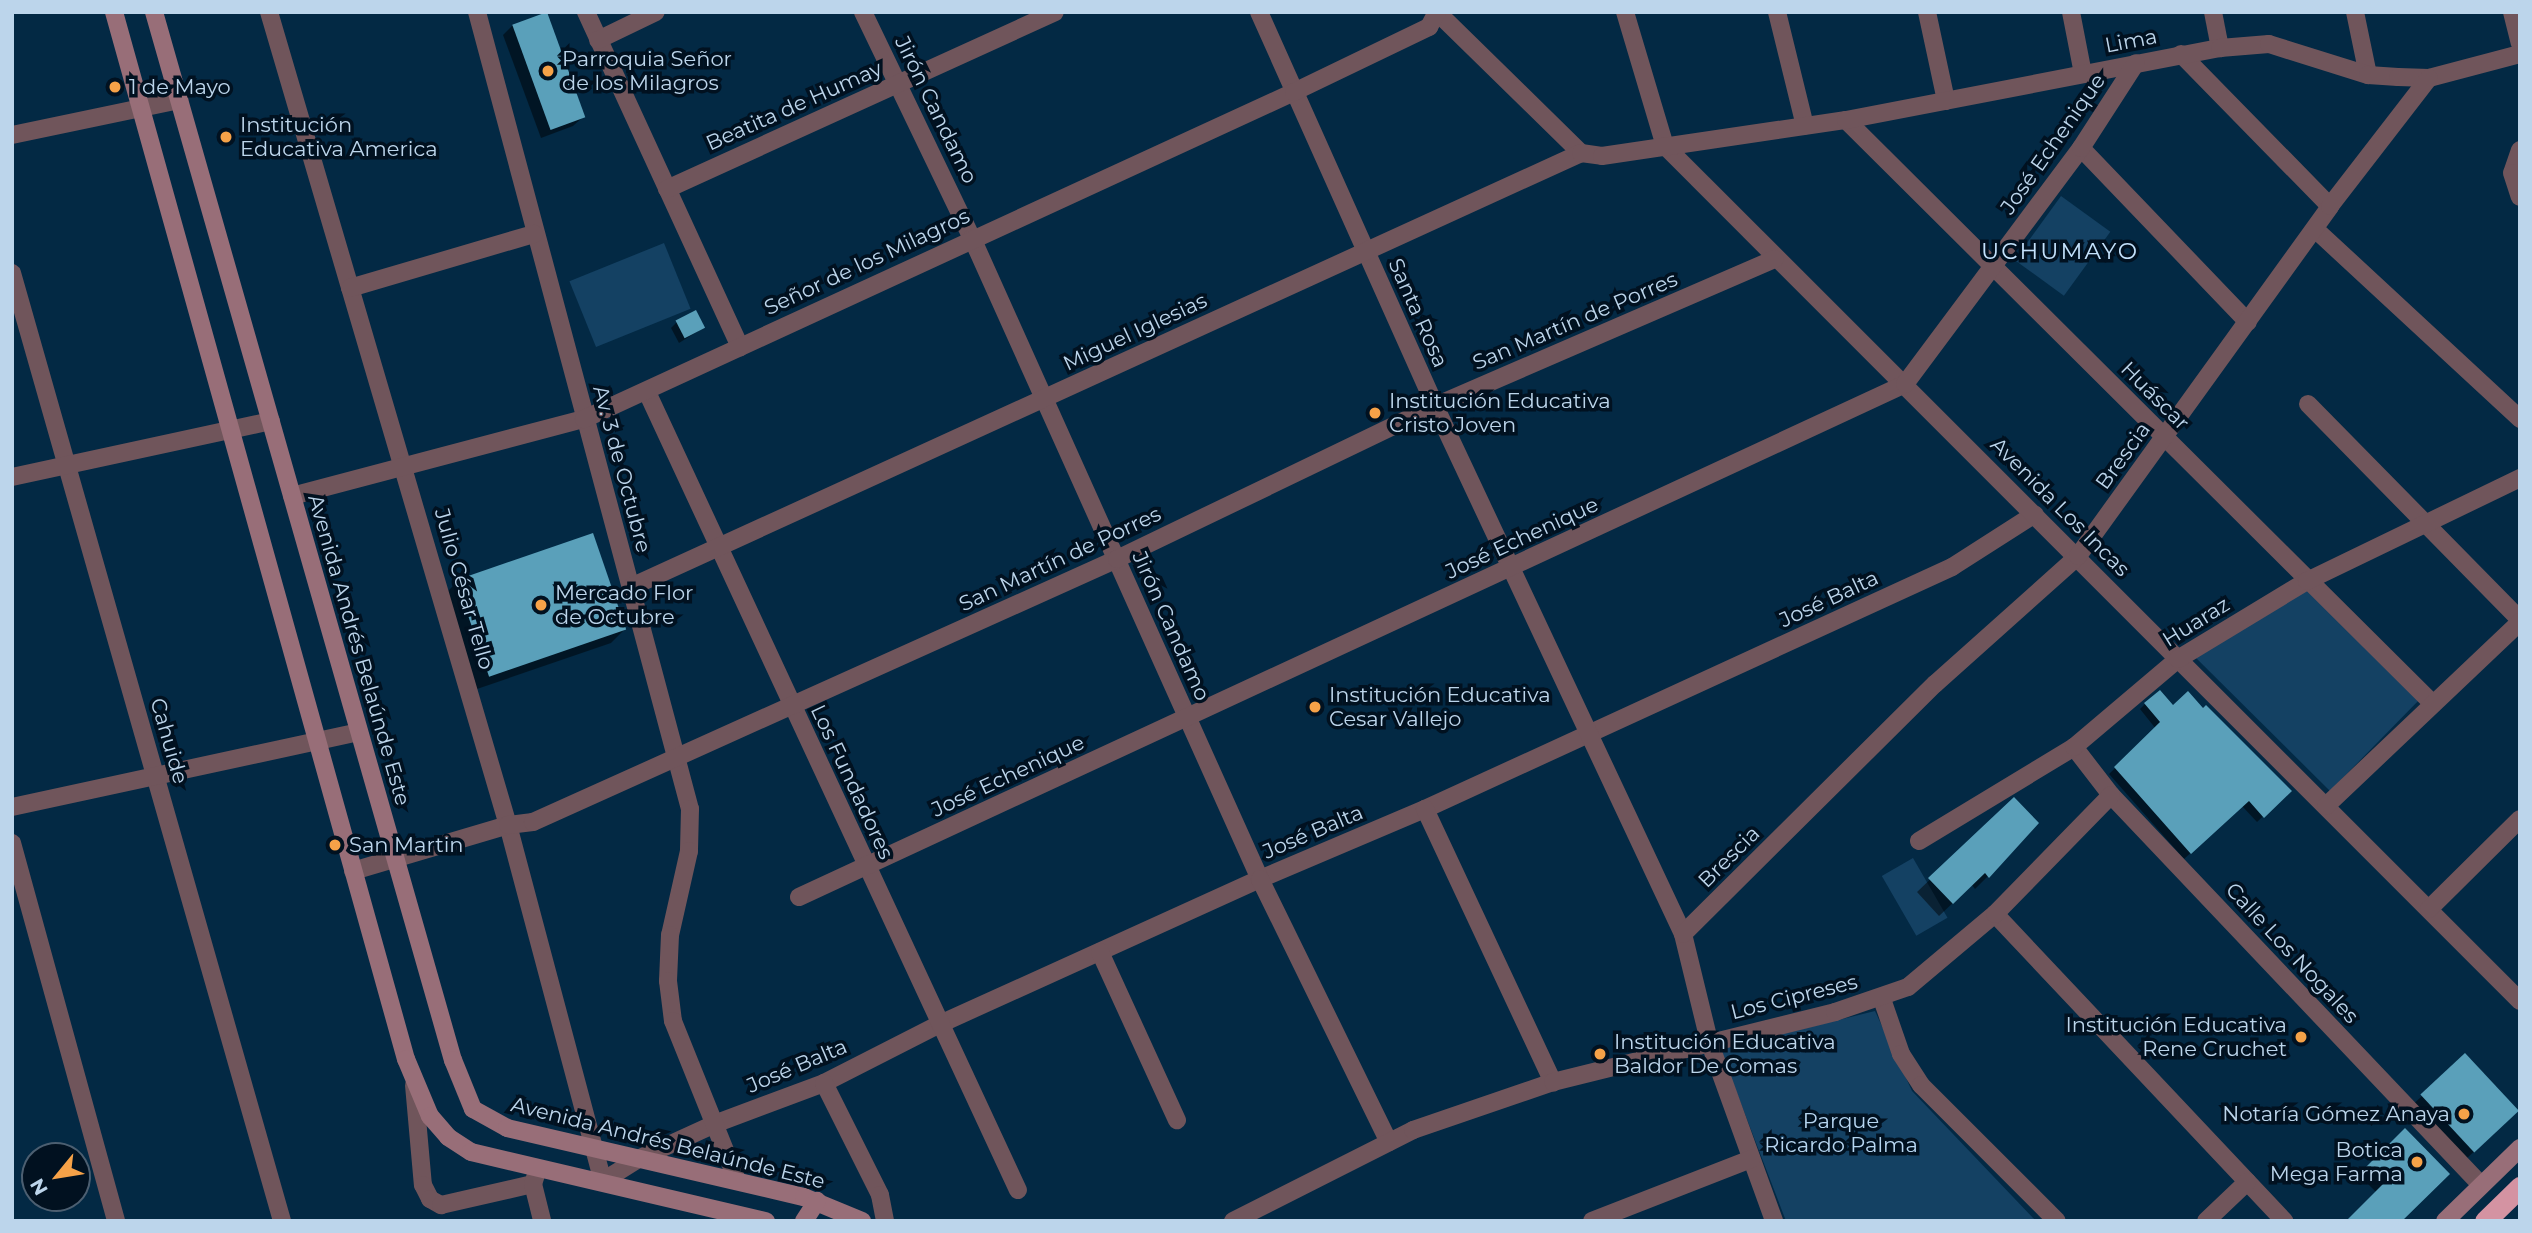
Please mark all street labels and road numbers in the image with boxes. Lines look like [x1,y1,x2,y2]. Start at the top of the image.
street label: Lima [2103,24,2159,58]
street label: Jirón Candamo [889,32,983,188]
street label: Beatita de Humay [702,56,886,156]
street label: José Echenique [1995,69,2111,219]
street label: Señor de los Milagros [760,203,974,321]
street label: Santa Rosa [1383,255,1453,371]
street label: San Martín de Porres [1469,266,1681,376]
street label: Miguel Iglesias [1059,288,1211,376]
street label: Huáscar [2116,357,2194,435]
street label: Av. 3 de Octubre [588,383,656,555]
street label: Brescia [2090,418,2156,494]
street label: Avenida Los Incas [1985,432,2135,582]
street label: Avenida Andrés Belaúnde Este [302,491,416,809]
street label: José Echenique [1442,492,1602,584]
street label: San Martín de Porres [955,501,1165,617]
street label: Julio César Tello [429,506,499,672]
street label: Jirón Candamo [1127,548,1215,704]
street label: José Balta [1776,565,1882,633]
street label: Huaraz [2158,592,2234,652]
street label: Cahuide [145,695,193,787]
street label: Los Fundadores [805,701,899,863]
street label: José Echenique [928,730,1088,822]
street label: José Balta [1259,800,1367,864]
street label: Brescia [1693,821,1765,893]
street label: Calle Los Nogales [2220,877,2364,1029]
street label: Los Cipreses [1728,969,1860,1025]
street label: José Balta [743,1034,851,1098]
street label: Avenida Andrés Belaúnde Este [508,1092,828,1194]

